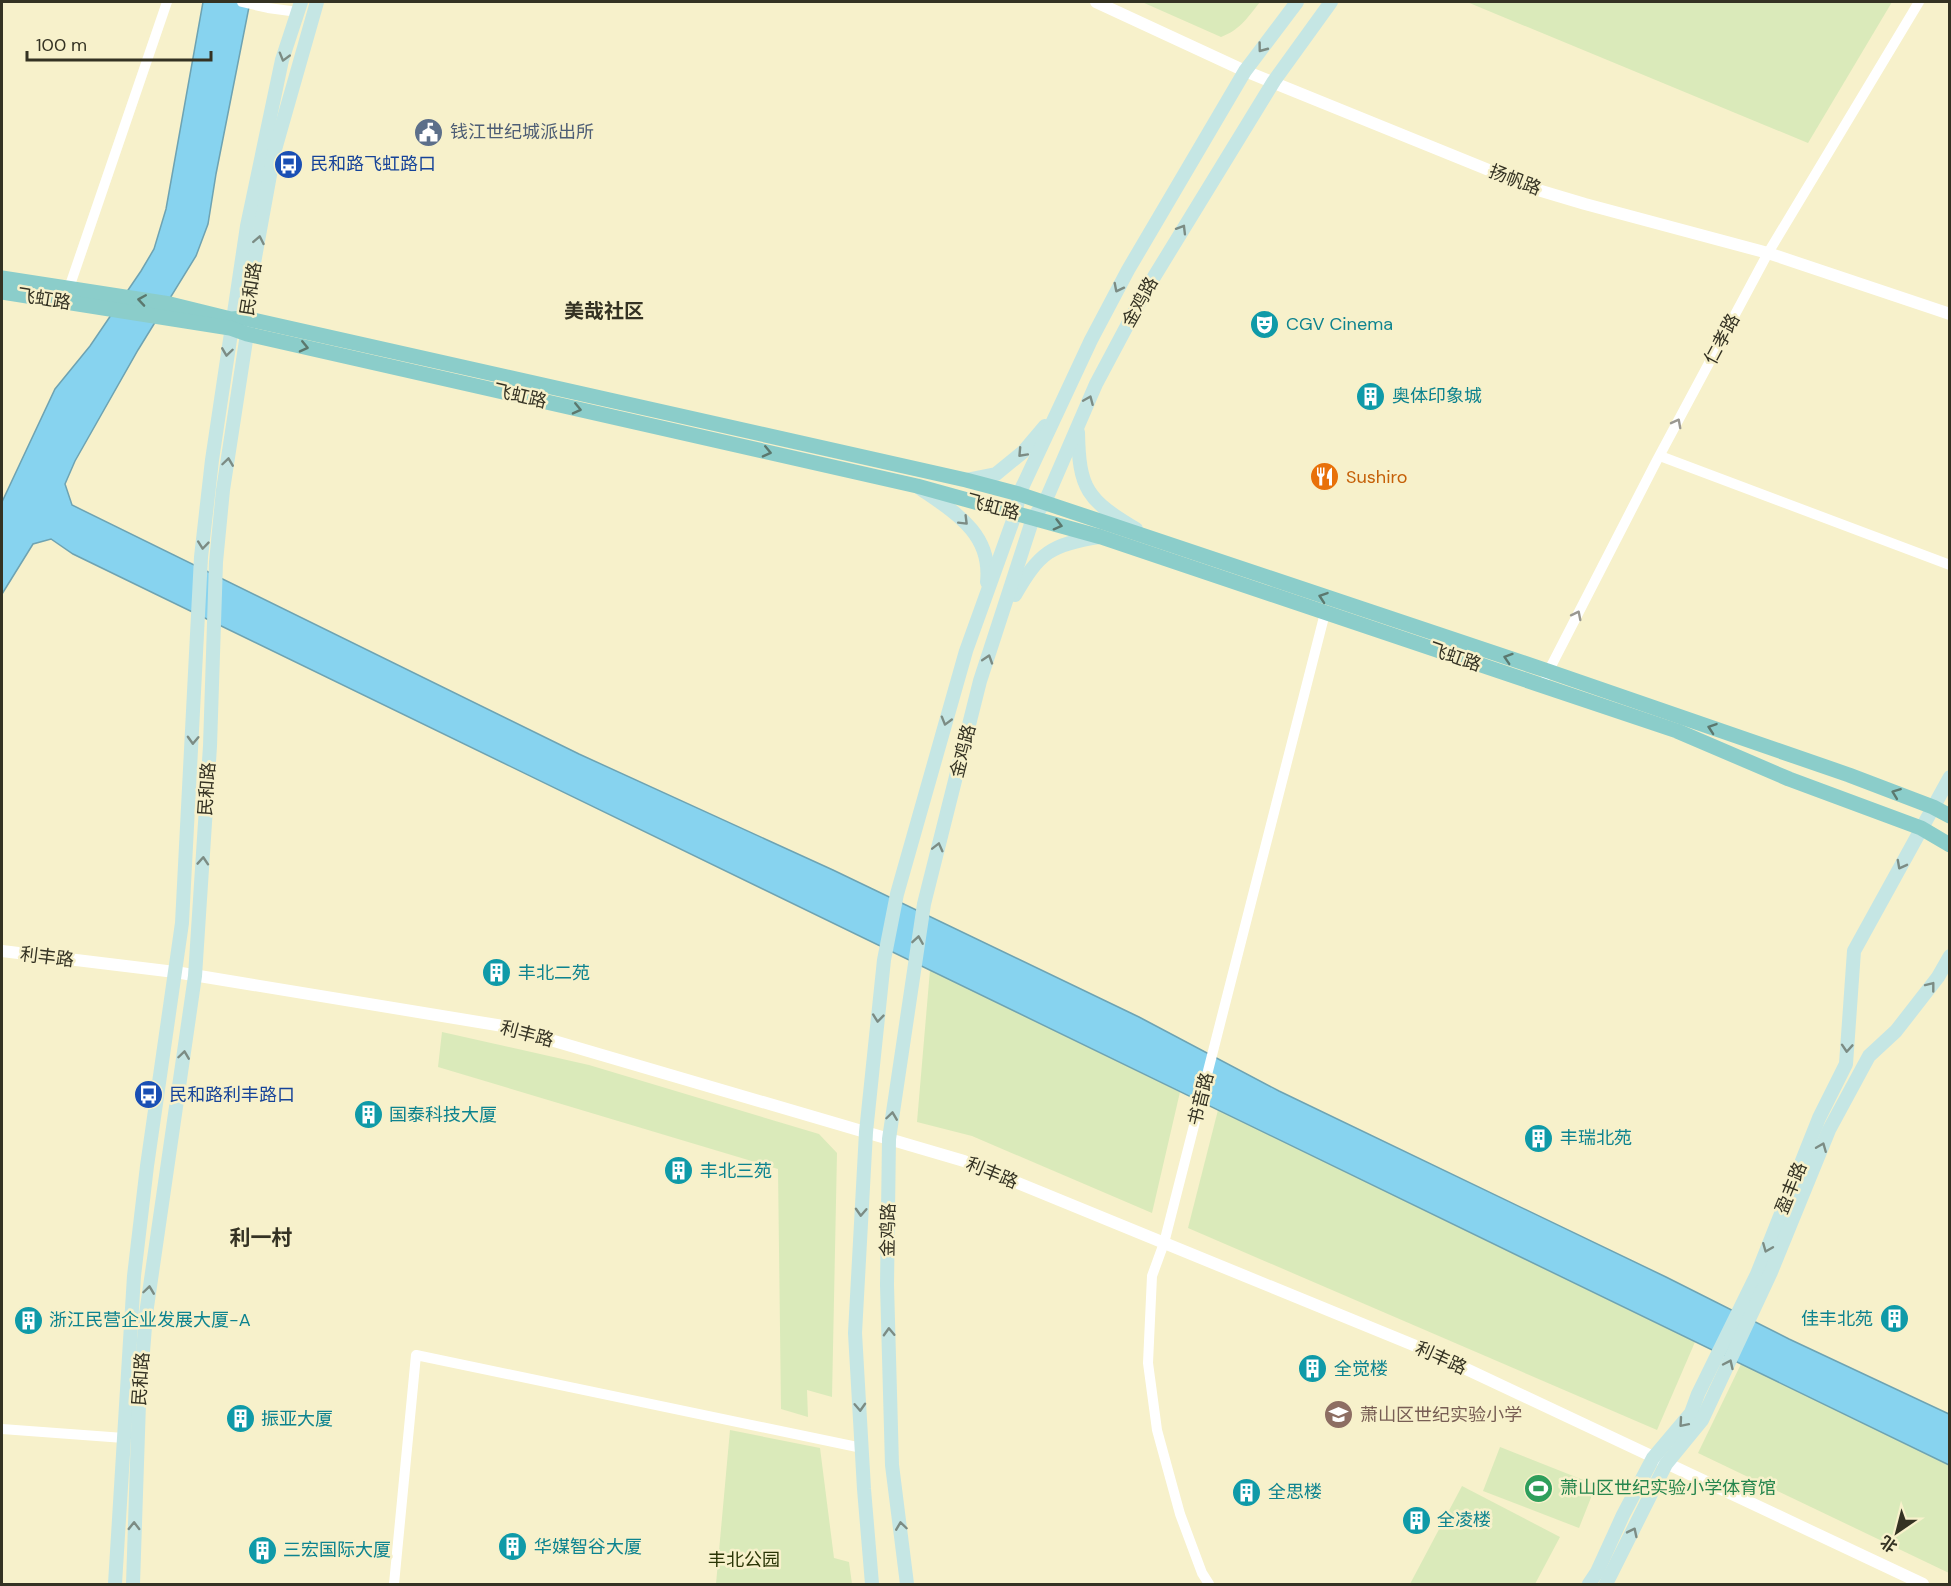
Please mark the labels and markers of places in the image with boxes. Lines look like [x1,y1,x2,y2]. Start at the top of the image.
public building icon: 钱江世纪城派出所 [413,116,445,148]
place label: 钱江世纪城派出所 [450,120,594,144]
bus stop icon: 民和路飞虹路口 [273,148,305,180]
place label: 民和路飞虹路口 [310,152,436,176]
theatre icon: CGV Cinema [1249,308,1281,340]
place label: CGV Cinema [1286,312,1393,336]
building icon: 奥体印象城 [1355,380,1387,412]
place label: 奥体印象城 [1392,384,1482,408]
restaurant icon: Sushiro [1309,461,1341,493]
place label: Sushiro [1346,465,1407,489]
building icon: 丰北二苑 [481,957,513,989]
place label: 丰北二苑 [518,961,590,985]
bus stop icon: 民和路利丰路口 [132,1079,164,1111]
place label: 民和路利丰路口 [169,1083,295,1107]
building icon: 国泰科技大厦 [352,1099,384,1131]
place label: 国泰科技大厦 [389,1103,497,1127]
building icon: 丰瑞北苑 [1523,1122,1555,1154]
place label: 丰瑞北苑 [1560,1126,1632,1150]
building icon: 丰北三苑 [663,1155,695,1187]
place label: 丰北三苑 [700,1159,772,1183]
building icon: 佳丰北苑 [1878,1303,1910,1335]
building icon: 浙江民营企业发展大厦-A [12,1304,44,1336]
place label: 佳丰北苑 [1801,1307,1873,1331]
place label: 浙江民营企业发展大厦-A [49,1308,251,1332]
building icon: 全觉楼 [1297,1353,1329,1385]
place label: 全觉楼 [1334,1357,1388,1381]
school or university icon: 萧山区世纪实验小学 [1323,1399,1355,1431]
building icon: 振亚大厦 [224,1403,256,1435]
place label: 萧山区世纪实验小学 [1360,1403,1522,1427]
place label: 振亚大厦 [261,1407,333,1431]
sports icon: 萧山区世纪实验小学体育馆 [1523,1472,1555,1504]
building icon: 全思楼 [1231,1476,1263,1508]
place label: 萧山区世纪实验小学体育馆 [1560,1476,1776,1500]
place label: 全思楼 [1268,1480,1322,1504]
building icon: 全凌楼 [1400,1504,1432,1536]
place label: 全凌楼 [1437,1508,1491,1532]
building icon: 华媒智谷大厦 [497,1531,529,1563]
building icon: 三宏国际大厦 [246,1534,278,1566]
place label: 华媒智谷大厦 [534,1535,642,1559]
place label: 三宏国际大厦 [283,1538,391,1562]

